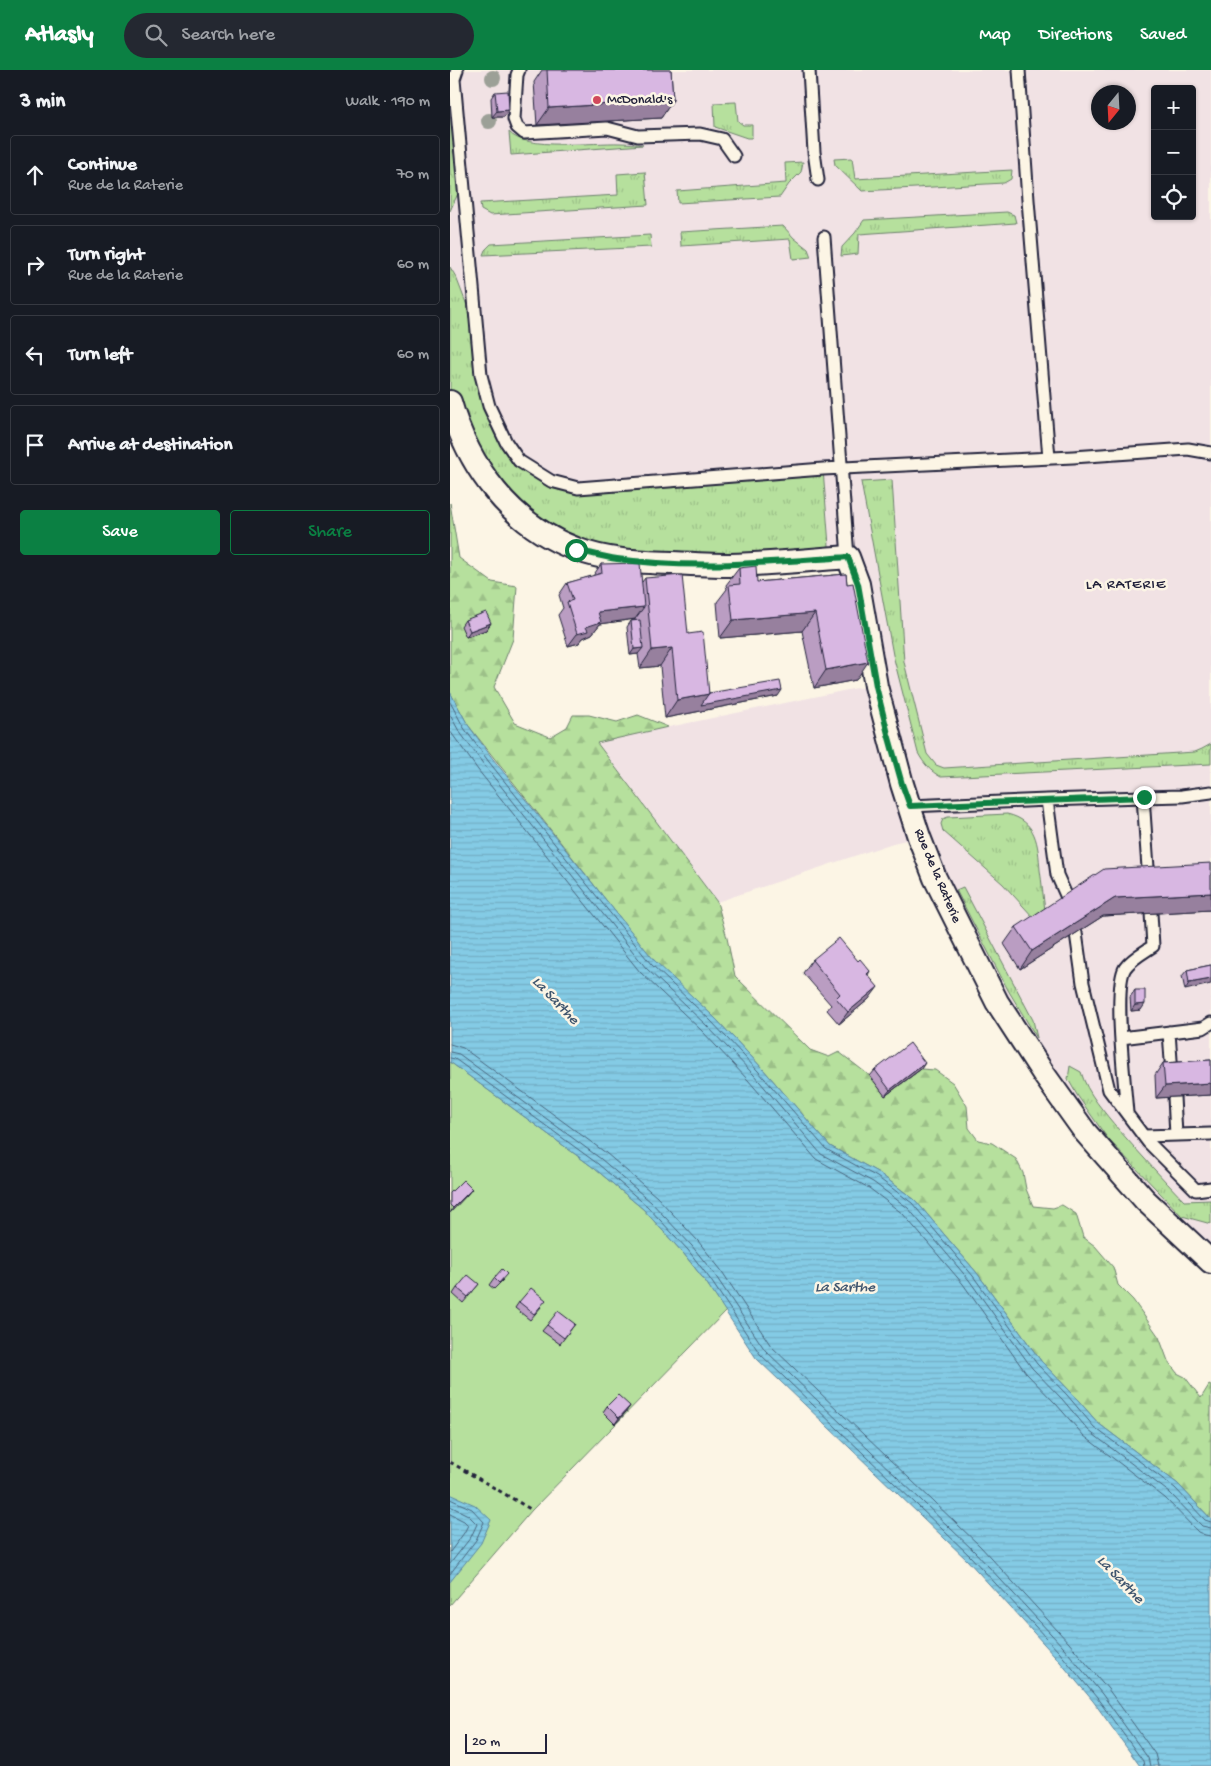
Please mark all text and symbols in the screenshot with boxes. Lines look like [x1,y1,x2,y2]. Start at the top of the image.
search box [124,13,474,58]
text: Atlasly [25,21,94,50]
icon: search [142,21,170,49]
text: Search here [182,24,275,47]
text: Map [979,25,1011,46]
text: Directions [1039,25,1112,46]
text: Saved [1140,25,1186,46]
north arrow [1091,85,1136,130]
map controls [1151,85,1196,220]
button: + [1151,85,1196,130]
text: 3 min [20,90,65,115]
place label: McDonald's [607,92,673,109]
text: Walk · 190 m [346,93,430,112]
marker: McDonald's [591,94,603,106]
button: − [1151,130,1196,175]
text: Continue [68,154,137,177]
icon: ahead [21,161,49,189]
text: 70 m [396,166,429,185]
button: locate [1151,175,1196,220]
text: Rue de la Raterie [68,177,183,196]
text: Turn right [68,244,144,267]
icon: right [21,251,49,279]
text: 60 m [397,256,429,275]
text: Rue de la Raterie [68,267,183,286]
icon: left [21,341,49,369]
text: Turn left [68,344,132,367]
text: 60 m [397,346,429,365]
icon: arrive [21,431,49,459]
text: Arrive at destination [68,434,232,457]
button: Save [20,510,220,555]
button: Share [230,510,430,555]
route start [565,539,588,562]
district label: LA RATERIE [1086,576,1166,594]
route end [1133,786,1156,809]
street label: Rue de la Raterie [910,826,965,926]
water label: La Sarthe [528,973,583,1030]
water label: La Sarthe [815,1279,876,1297]
water label: La Sarthe [1093,1552,1148,1609]
scale bar [465,1731,548,1754]
text: 20 m [472,1734,500,1751]

